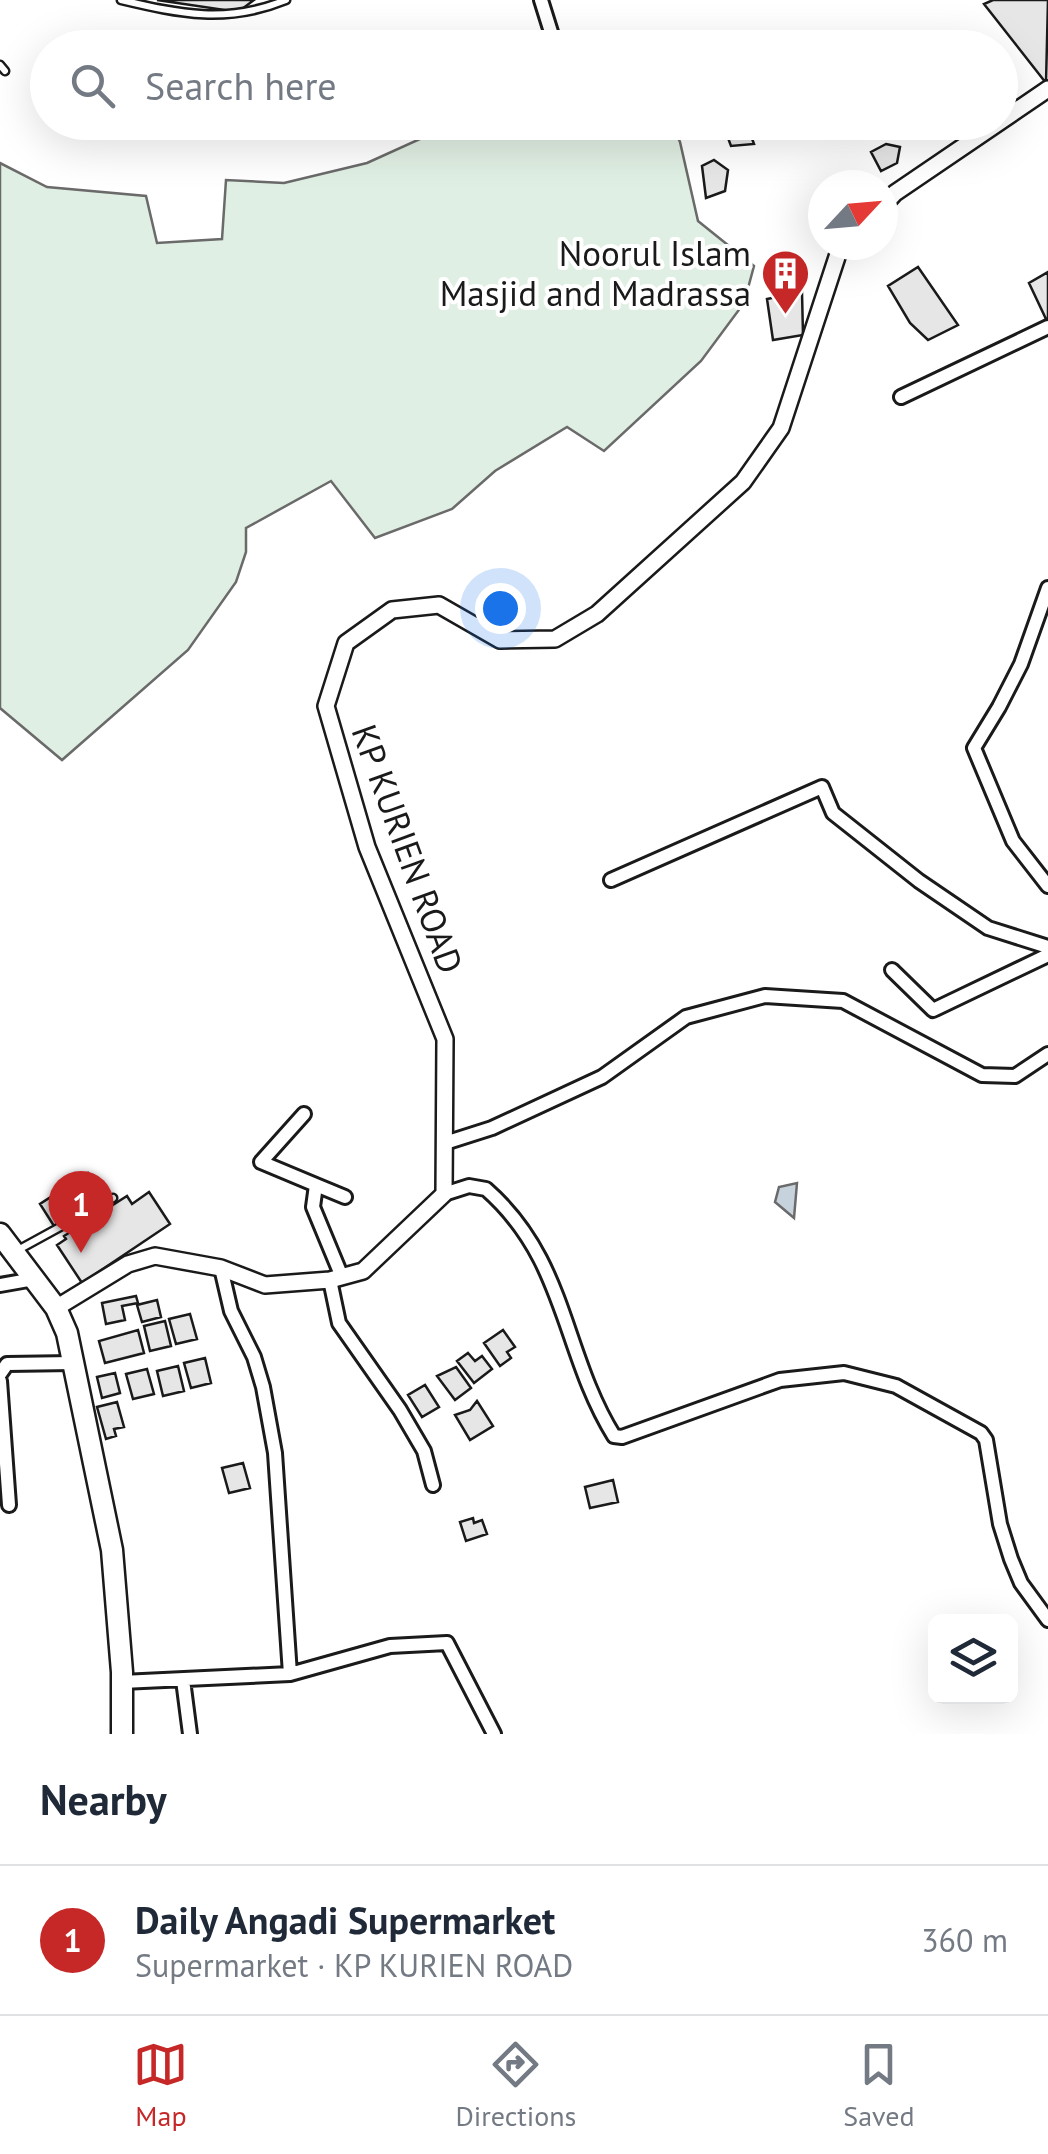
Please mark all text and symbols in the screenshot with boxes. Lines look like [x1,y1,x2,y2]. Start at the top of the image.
search box [30,30,1018,140]
icon: search [65,58,120,113]
text: Search here [145,61,337,110]
north arrow [808,170,898,260]
place label: Noorul Islam Masjid and Madrassa [440,230,751,316]
building icon: Noorul Islam Masjid and Madrassa [760,248,812,316]
your location [475,583,526,634]
street label: KP KURIEN ROAD [342,718,474,979]
pin: 1 [48,1170,114,1253]
map controls [928,1614,1018,1704]
button: layers [928,1614,1018,1704]
text: Nearby [40,1772,167,1827]
text: Daily Angadi Supermarket [135,1895,555,1944]
text: 1 [63,1919,82,1961]
text: 360 m [921,1919,1008,1961]
text: Supermarket · KP KURIEN ROAD [135,1944,573,1986]
tab: Map [133,2037,188,2134]
tab: Directions [455,2037,576,2134]
tab: Saved [843,2037,915,2134]

